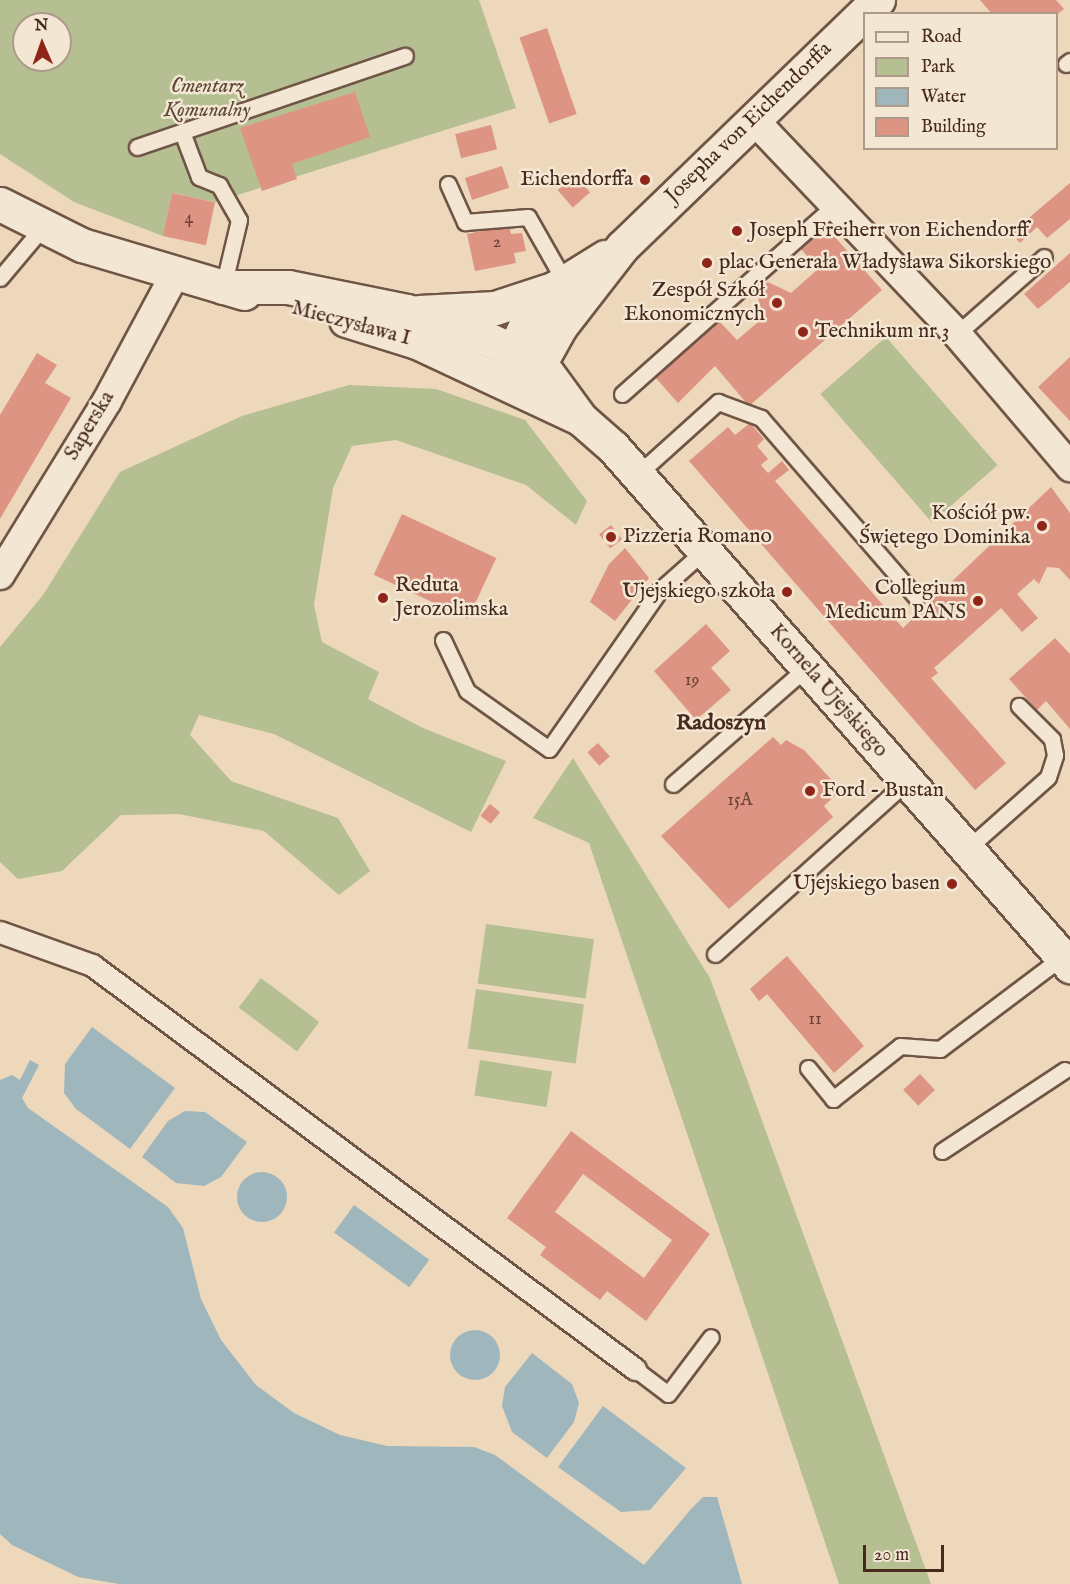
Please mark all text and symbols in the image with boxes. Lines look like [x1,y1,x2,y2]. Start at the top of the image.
north arrow [12,12,72,72]
legend [863,12,1058,150]
text: N [34,16,49,36]
text: Road [921,26,962,49]
street label: Josepha von Eichendorffa [661,37,837,209]
text: Park [921,56,955,79]
park label: Cmentarz Komunalny [164,74,250,124]
text: Water [921,86,966,109]
text: Building [921,116,986,139]
place label: Eichendorffa [520,167,633,193]
marker: Eichendorffa [638,173,652,187]
house number: 4 [185,208,193,230]
place label: Joseph Freiherr von Eichendorff [749,218,1029,244]
marker: Joseph Freiherr von Eichendorff [730,224,744,238]
house number: 2 [493,232,501,254]
place label: plac Generała Władysława Sikorskiego [719,250,1051,276]
marker: plac Generała Władysława Sikorskiego [700,256,714,270]
place label: Zespół Szkół Ekonomicznych [624,278,765,328]
street label: Mieczysława I [289,296,413,352]
marker: Zespół Szkół Ekonomicznych [770,296,784,310]
place label: Technikum nr 3 [815,319,949,345]
marker: Technikum nr 3 [796,325,810,339]
street label: Saperska [60,387,120,465]
place label: Kościół pw. Świętego Dominika [859,501,1030,551]
marker: Kościół pw. Świętego Dominika [1035,519,1049,533]
place label: Pizzeria Romano [623,524,772,550]
marker: Pizzeria Romano [604,530,618,544]
place label: Reduta Jerozolimska [395,573,508,623]
place label: Collegium Medicum PANS [825,576,966,626]
place label: Ujejskiego szkoła [622,579,775,605]
marker: Ujejskiego szkoła [780,585,794,599]
marker: Reduta Jerozolimska [376,591,390,605]
marker: Collegium Medicum PANS [971,594,985,608]
street label: Kornela Ujejskiego [763,619,893,763]
house number: 19 [685,670,699,692]
district label: Radoszyn [676,711,766,737]
place label: Ford - Bustan [822,778,944,804]
marker: Ford - Bustan [803,784,817,798]
house number: 15A [727,790,753,812]
place label: Ujejskiego basen [793,871,940,897]
marker: Ujejskiego basen [945,877,959,891]
house number: 11 [808,1009,822,1031]
scale bar [866,1533,947,1571]
text: 20 m [874,1544,909,1567]

